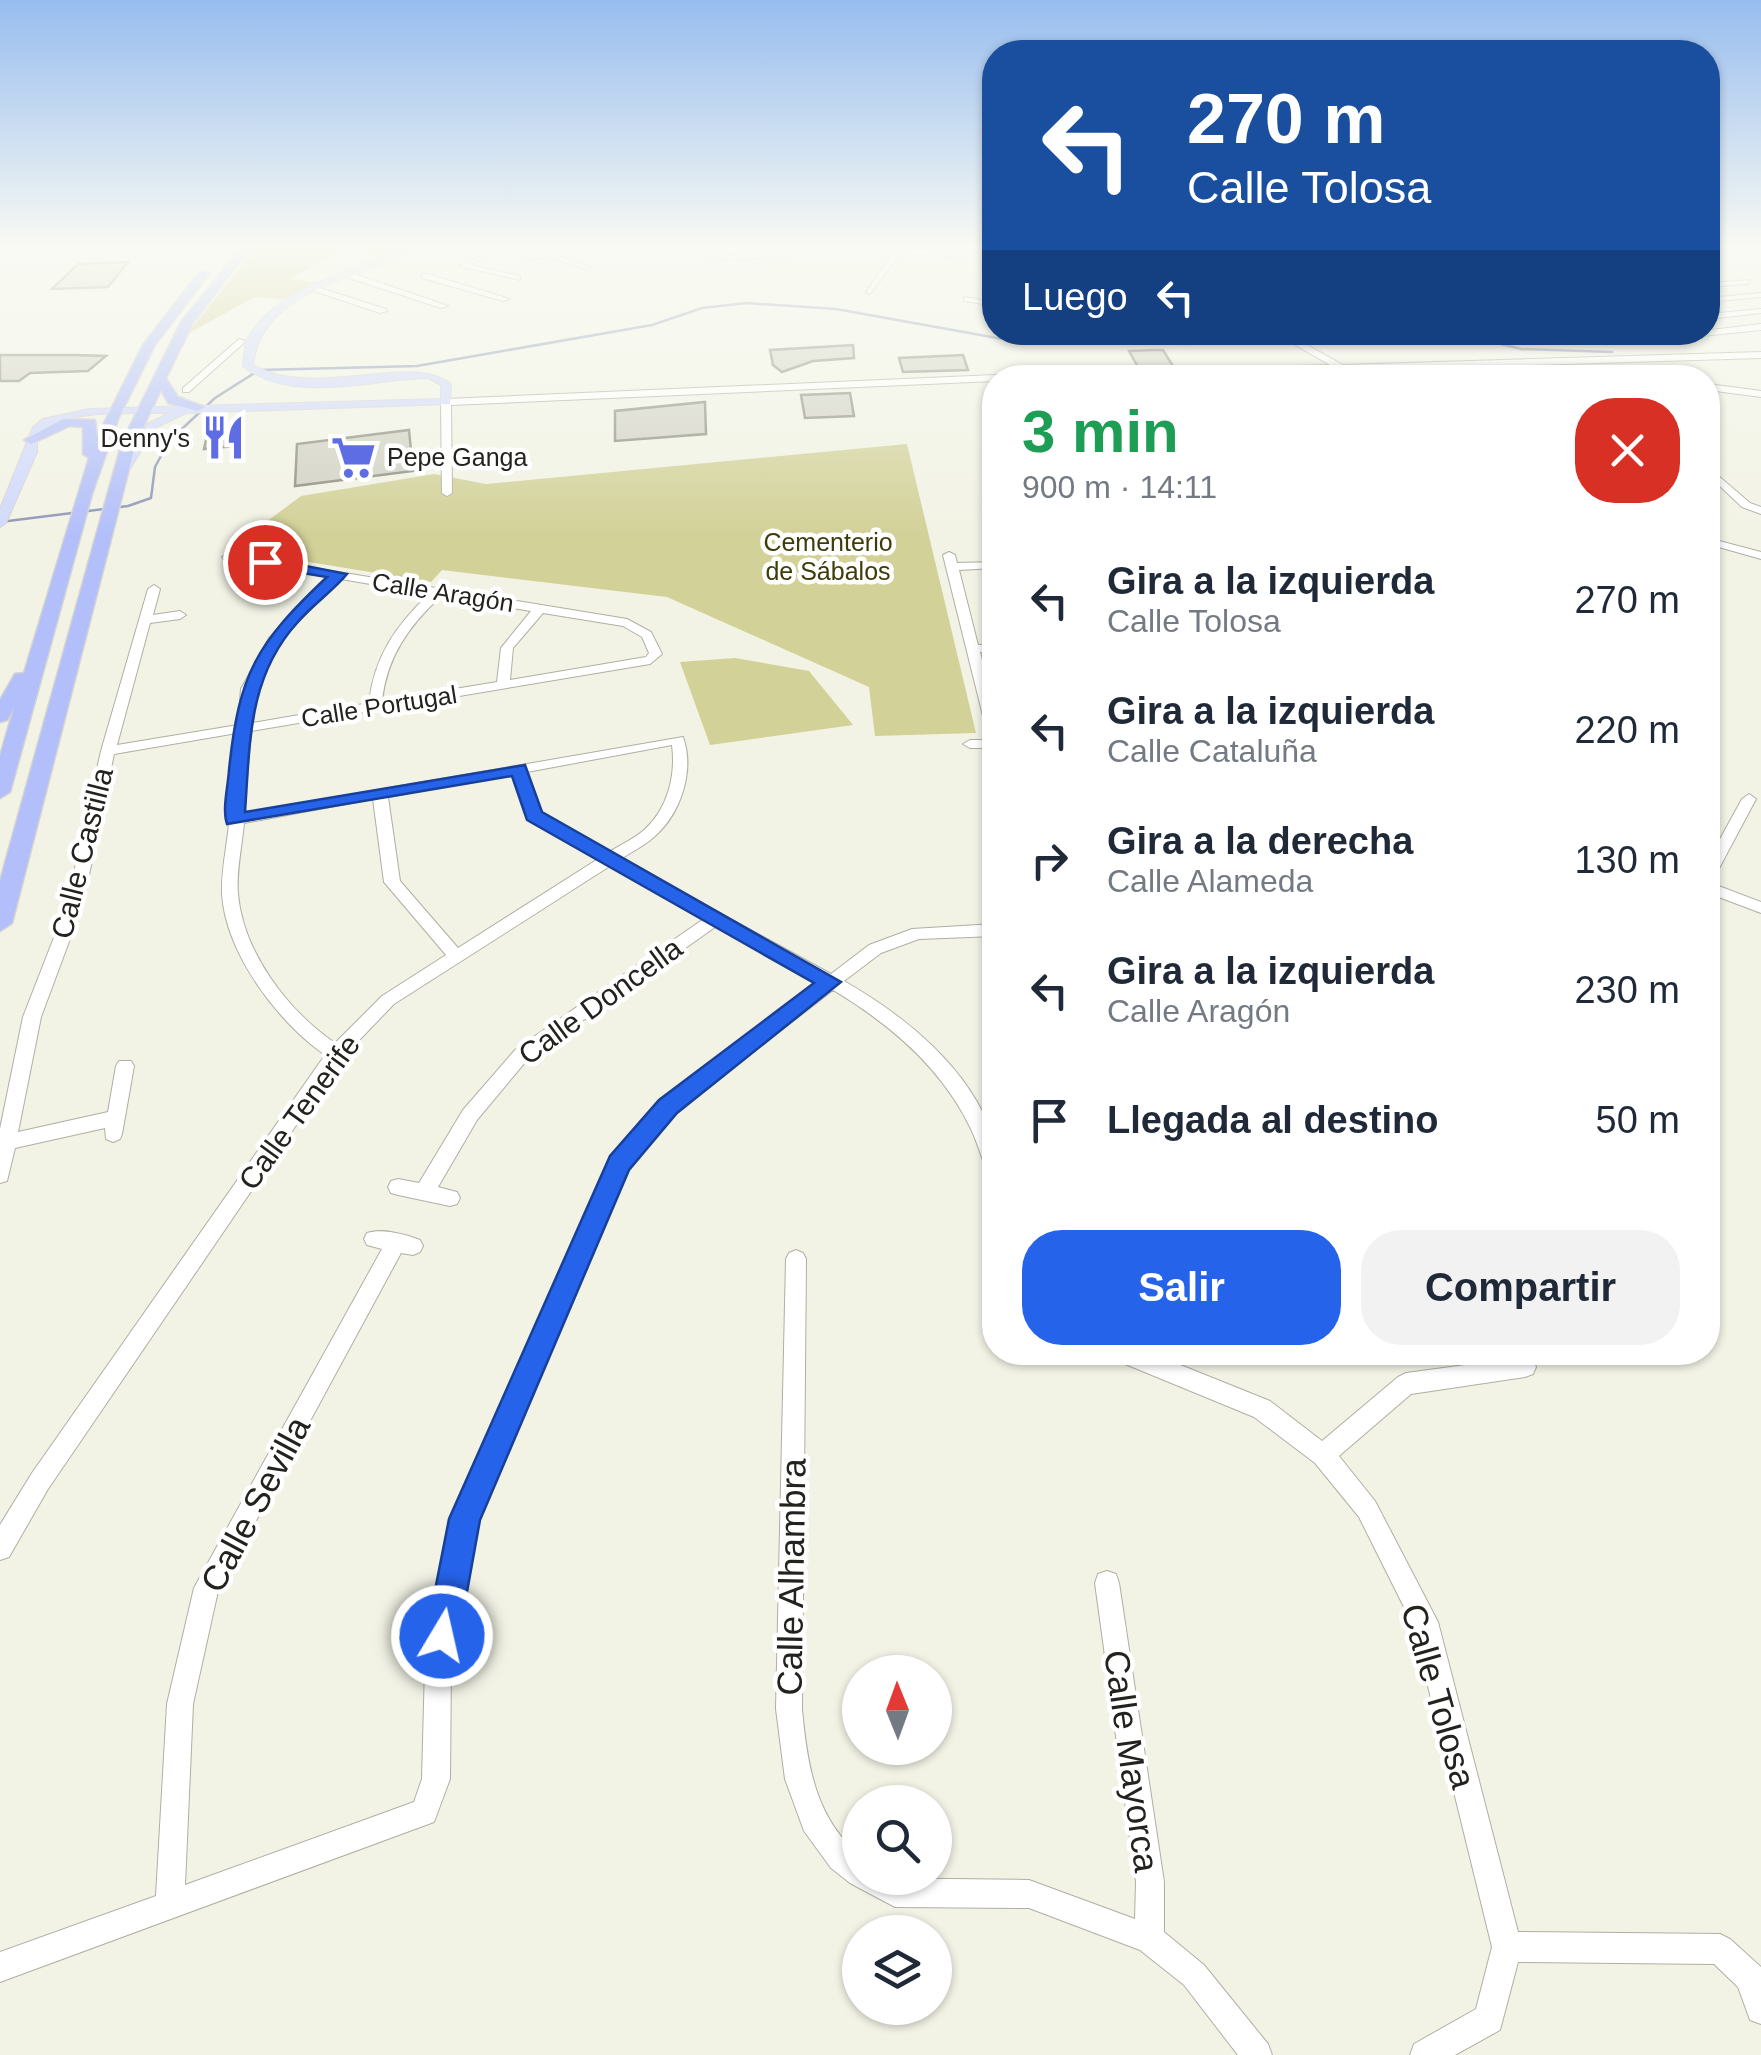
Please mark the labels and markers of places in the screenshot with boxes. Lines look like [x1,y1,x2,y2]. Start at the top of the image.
restaurant icon: Denny's [199,414,247,462]
place label: Denny's [100,424,190,452]
supermarket icon: Pepe Ganga [330,433,378,481]
place label: Pepe Ganga [387,443,527,471]
pin [223,520,308,605]

